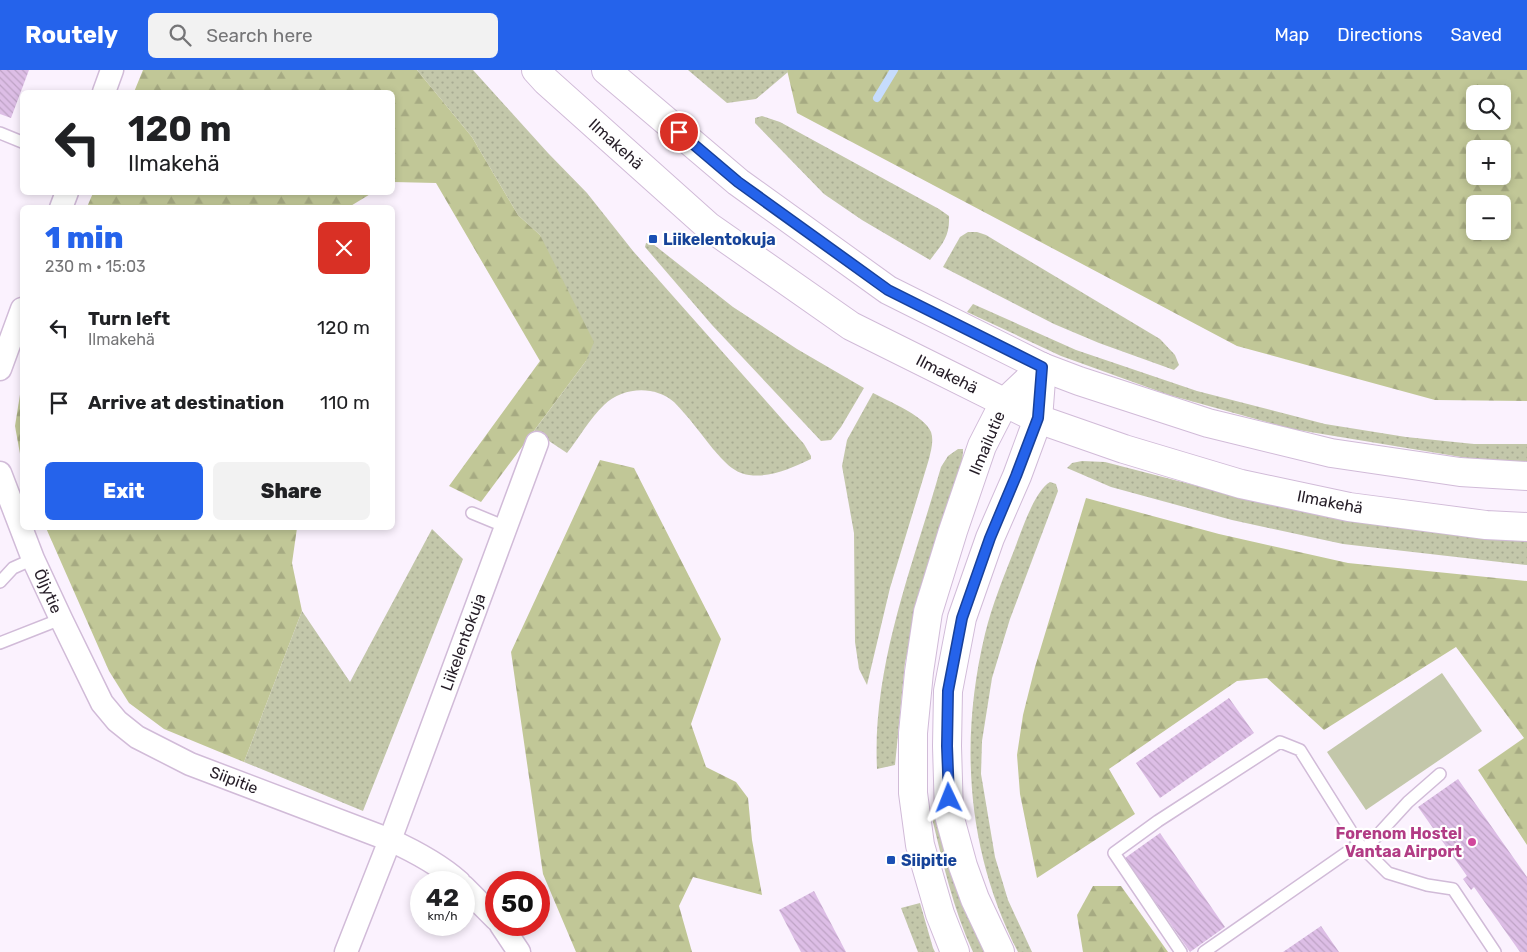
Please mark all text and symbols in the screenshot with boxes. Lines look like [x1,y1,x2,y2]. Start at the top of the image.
search box [148,13,498,58]
text: Routely [25,21,118,49]
icon: search [166,21,194,49]
text: Search here [206,24,313,47]
text: Map [1274,24,1309,46]
text: Directions [1337,24,1423,46]
text: Saved [1451,24,1502,46]
map controls [1466,85,1511,240]
button: search [1466,85,1511,130]
text: 120 m [128,108,231,150]
icon: left [45,110,110,175]
pin [658,111,700,153]
street label: Ilmakehä [585,115,647,173]
icon: arrive [665,118,693,146]
button: + [1466,140,1511,185]
text: Ilmakehä [128,150,220,177]
button: − [1466,195,1511,240]
text: 1 min [45,220,123,256]
button: close [318,222,370,274]
place label: Liikelentokuja [663,230,776,249]
marker: Liikelentokuja [647,233,659,245]
text: 230 m · 15:03 [45,257,146,276]
text: Turn left [88,307,170,330]
icon: left [45,314,73,342]
text: 120 m [317,316,370,339]
text: Ilmakehä [88,330,155,349]
street label: Ilmakehä [913,350,981,398]
icon: arrive [45,389,73,417]
text: Arrive at destination [88,391,284,414]
text: 110 m [320,391,370,414]
street label: Ilmailutie [965,408,1009,478]
button: Exit [45,462,203,520]
button: Share [213,462,370,520]
street label: Ilmakehä [1295,486,1365,518]
street label: Öljytie [30,566,66,616]
street label: Liikelentokuja [437,591,489,693]
street label: Siipitie [207,762,261,798]
position arrow [922,771,974,823]
place label: Forenom Hostel Vantaa Airport [1336,824,1463,861]
marker: Forenom Hostel Vantaa Airport [1466,836,1478,848]
place label: Siipitie [901,851,957,870]
marker: Siipitie [885,854,897,866]
speed limit sign: 50 [485,871,550,936]
text: 42 [426,883,459,912]
text: km/h [428,909,457,923]

